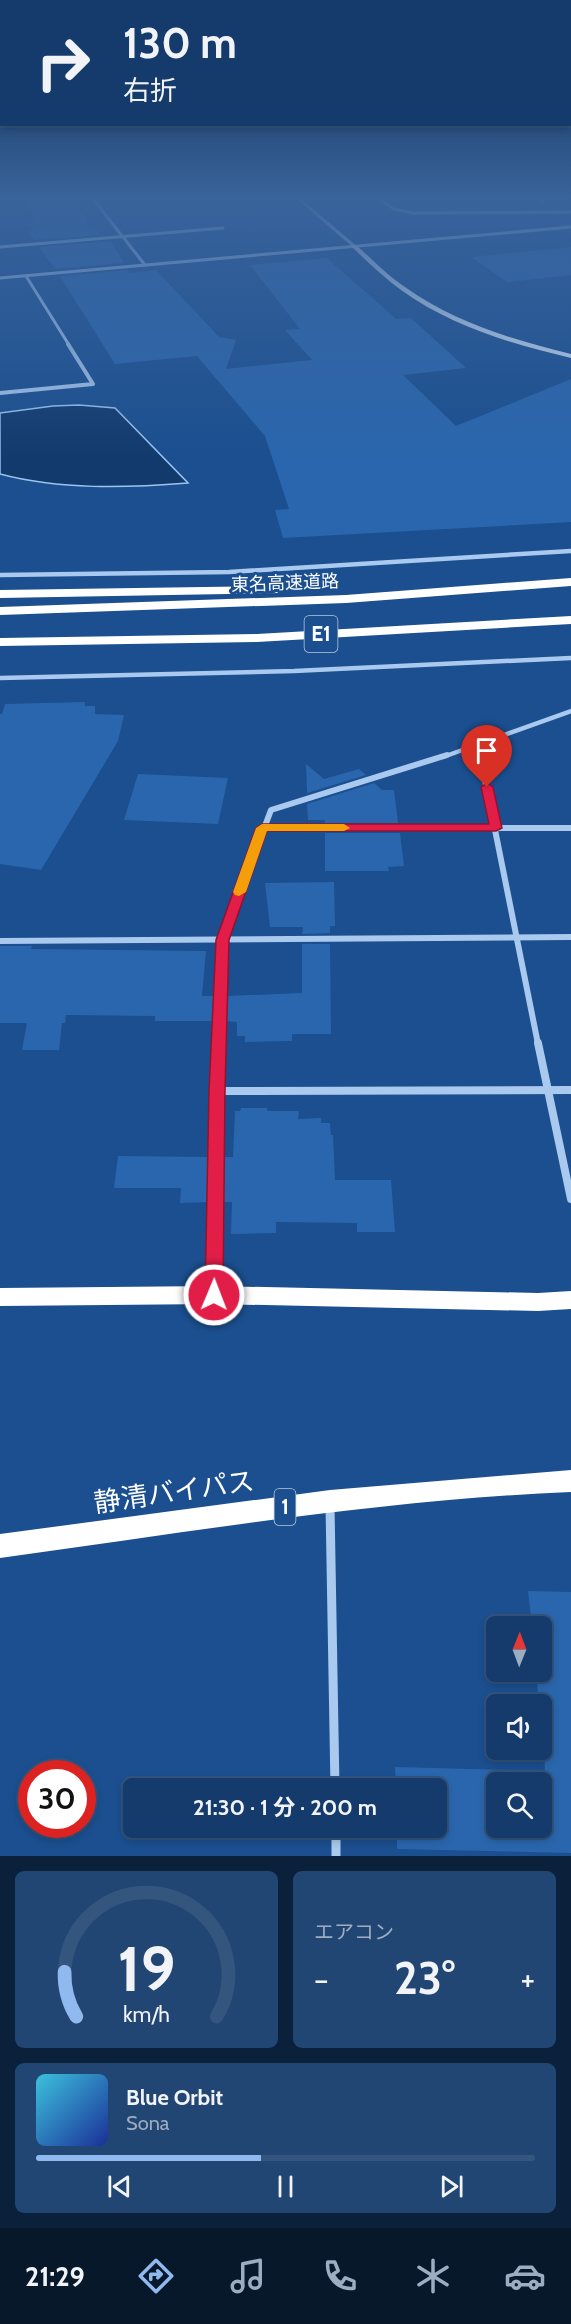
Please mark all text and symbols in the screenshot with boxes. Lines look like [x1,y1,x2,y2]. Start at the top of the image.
text: 130 m [123,17,237,69]
icon: right [24,24,102,102]
text: 右折 [123,74,177,107]
street label: 東名高速道路 [231,570,339,596]
road number: E1 [304,616,338,652]
pin [461,725,512,787]
icon: arrive [470,734,503,767]
position arrow [182,1263,246,1327]
street label: 静清バイパス [92,1464,256,1519]
road number: 1 [274,1489,296,1525]
north arrow [486,1616,552,1682]
map controls [486,1616,552,1838]
button: sound [486,1694,552,1760]
speed limit sign: 30 [18,1760,96,1838]
button: search [486,1772,552,1838]
text: 21:30 · 1 分 · 200 m [193,1794,377,1821]
text: エアコン [314,1920,394,1944]
text: 19 [117,1931,176,2007]
text: 23° [394,1951,455,2005]
text: − [314,1959,329,1999]
text: + [520,1959,535,1999]
text: km/h [123,2001,170,2027]
text: Blue Orbit [126,2084,223,2111]
text: Sona [126,2111,169,2135]
icon: previous [103,2170,136,2203]
icon: pause [269,2170,302,2203]
icon: next [435,2170,468,2203]
icon: directions [135,2255,177,2297]
icon: music [227,2255,269,2297]
icon: phone [319,2255,361,2297]
icon: climate [412,2255,454,2297]
icon: car [504,2255,546,2297]
text: 21:29 [25,2260,85,2293]

